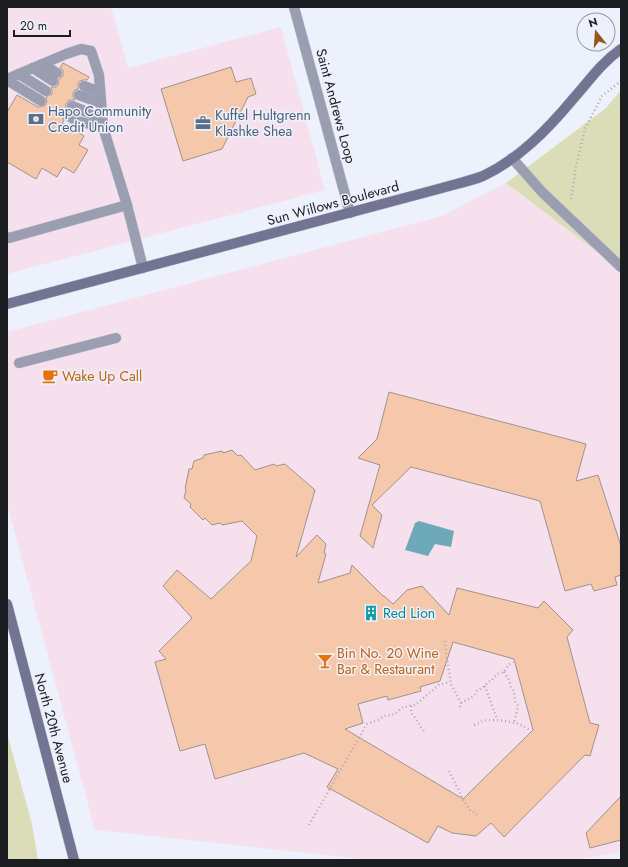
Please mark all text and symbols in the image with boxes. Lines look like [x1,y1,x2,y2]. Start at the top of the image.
scale bar [14,12,70,38]
north arrow [576,12,616,52]
text: N [587,14,600,31]
text: 20 m [20,17,47,35]
street label: Saint Andrews Loop [311,46,361,166]
place label: Hapo Community Credit Union [48,101,152,137]
place label: Kuffel Hultgrenn Klashke Shea [215,105,311,141]
bank icon: Hapo Community Credit Union [27,110,45,128]
office icon: Kuffel Hultgrenn Klashke Shea [194,114,212,132]
street label: Sun Willows Boulevard [265,176,401,230]
place label: Wake Up Call [62,366,142,386]
cafe icon: Wake Up Call [41,367,59,385]
place label: Red Lion [383,603,435,623]
building icon: Red Lion [362,604,380,622]
place label: Bin No. 20 Wine Bar & Restaurant [337,643,439,679]
bar icon: Bin No. 20 Wine Bar & Restaurant [316,652,334,670]
street label: North 20th Avenue [30,671,78,785]

